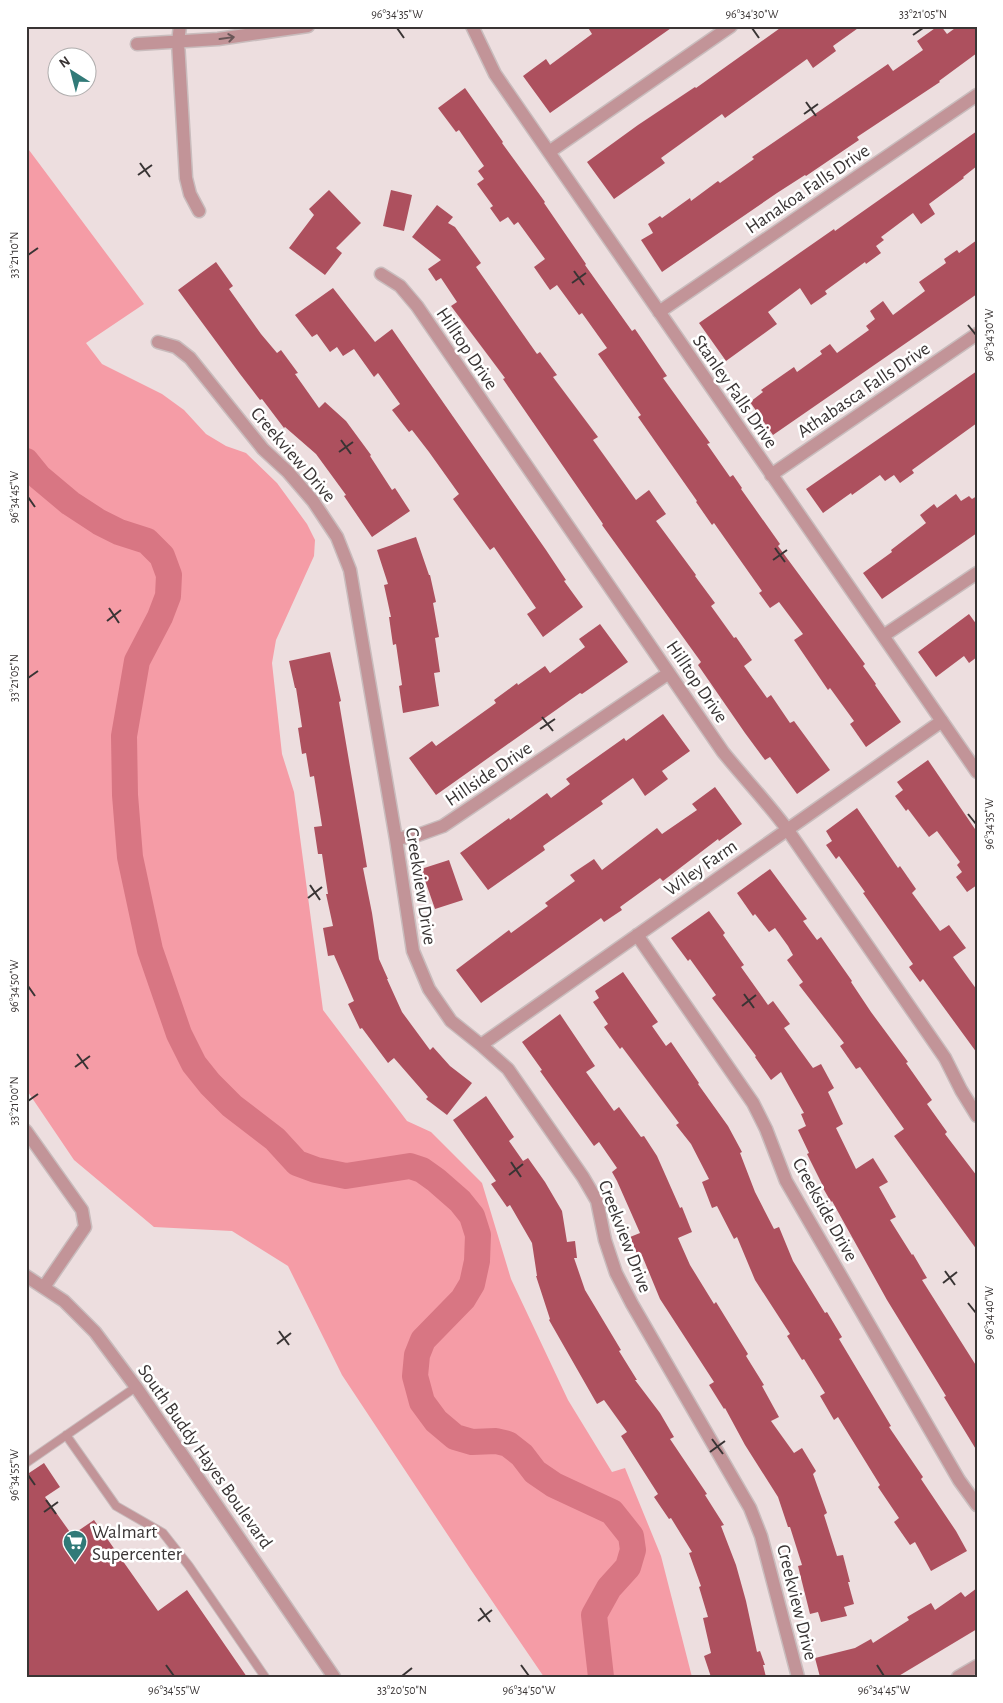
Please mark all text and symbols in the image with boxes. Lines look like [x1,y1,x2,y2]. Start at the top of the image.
text: 96°34'35"W [371,8,423,20]
text: 96°34'30"W [725,8,779,20]
text: 33°21'05"N [899,8,947,20]
one-way arrow [218,32,234,42]
north arrow [48,48,98,98]
text: N [57,54,73,71]
street label: Hanakoa Falls Drive [742,141,873,238]
text: 33°21'10"N [8,231,20,279]
street label: Hilltop Drive [432,304,501,393]
text: 96°34'30"W [983,308,995,362]
street label: Stanley Falls Drive [689,332,781,452]
street label: Athabasca Falls Drive [794,339,934,442]
street label: Creekview Drive [247,404,339,506]
text: 96°34'45"W [8,470,20,523]
street label: Hilltop Drive [662,637,731,726]
text: 33°21'05"N [8,654,20,702]
street label: Hillside Drive [442,738,536,810]
text: 96°34'35"W [983,798,995,850]
street label: Creekview Drive [402,826,439,946]
street label: Wiley Farm [661,836,741,900]
text: 96°34'50"W [8,959,20,1013]
text: 33°21'00"N [8,1076,20,1126]
street label: Creekside Drive [789,1155,861,1264]
street label: Creekview Drive [594,1178,655,1295]
text: 96°34'40"W [983,1286,995,1340]
street label: South Buddy Hayes Boulevard [134,1361,276,1553]
text: 96°34'55"W [8,1449,20,1501]
place label: Walmart Supercenter [92,1523,182,1564]
supermarket icon: Walmart Supercenter [62,1529,88,1563]
street label: Creekview Drive [773,1542,820,1662]
text: 96°34'55"W [148,1684,200,1696]
text: 33°20'50"N [377,1684,427,1696]
text: 96°34'50"W [502,1684,556,1696]
text: 96°34'45"W [858,1684,911,1696]

